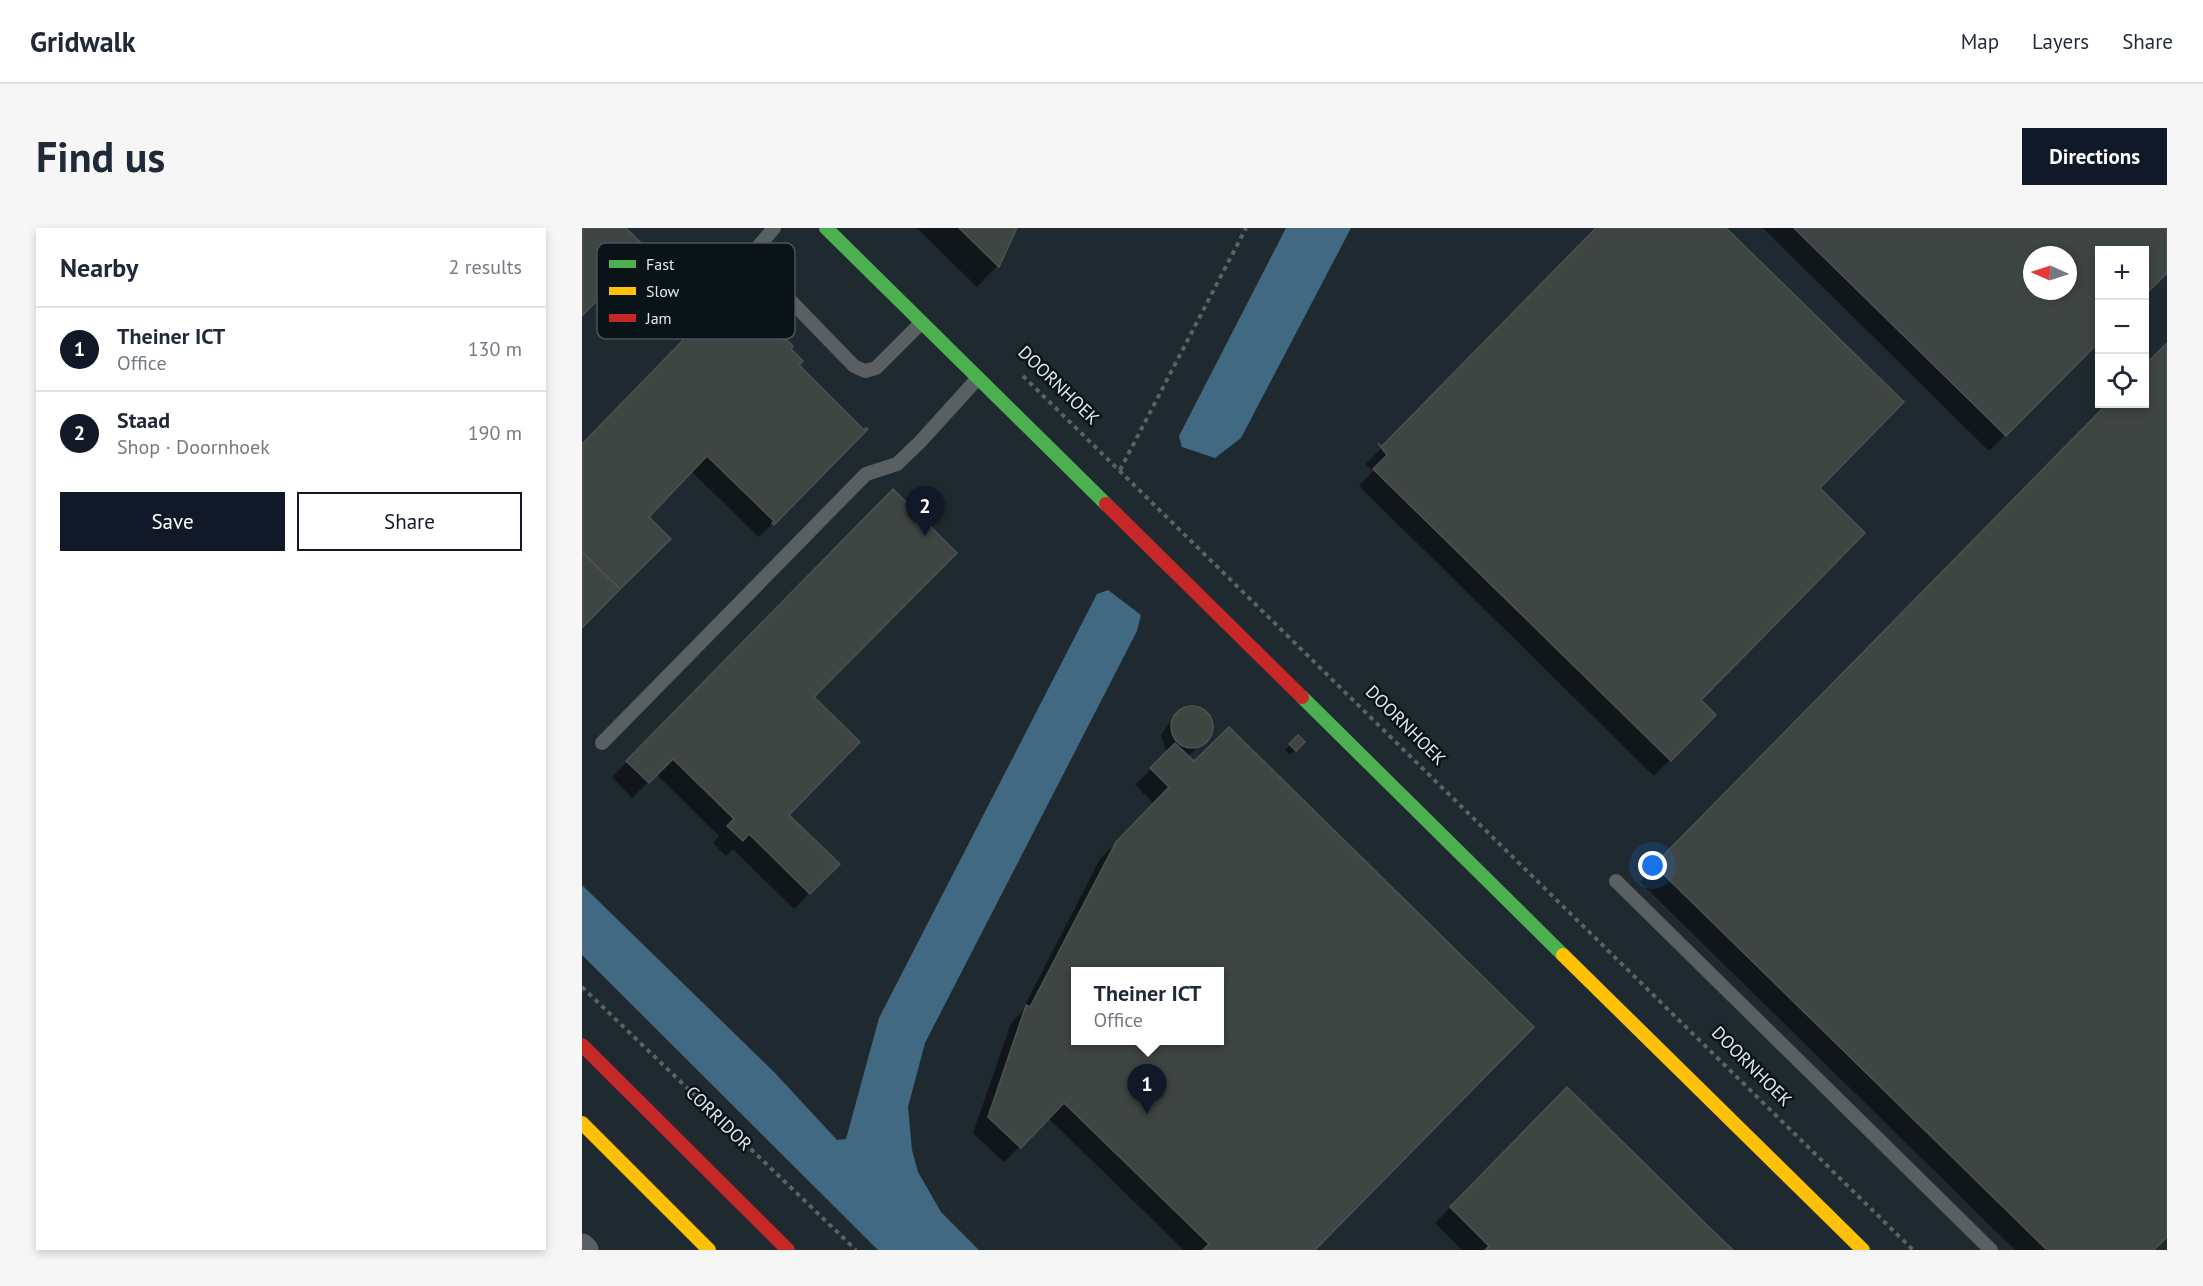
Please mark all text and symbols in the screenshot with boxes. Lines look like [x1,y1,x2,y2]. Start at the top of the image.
text: Gridwalk [30,23,136,60]
text: Map [1961,28,1999,55]
text: Layers [2032,28,2089,55]
text: Share [2122,28,2173,55]
button: Directions [2022,128,2167,185]
text: Find us [36,129,165,184]
legend [597,243,795,339]
north arrow [2023,246,2077,300]
map controls [2095,246,2149,408]
button: + [2095,246,2149,300]
text: Nearby [60,251,138,284]
text: 2 results [449,254,522,280]
text: Fast [646,254,675,274]
text: Slow [646,281,680,301]
button: − [2095,300,2149,354]
text: Jam [645,308,672,328]
text: Theiner ICT [117,322,225,350]
text: 1 [74,336,85,362]
text: 130 m [468,336,522,362]
street label: DOORNHOEK [1014,341,1104,429]
text: Office [117,350,167,376]
button: locate [2095,354,2149,408]
text: Staad [117,406,170,434]
text: 2 [74,420,85,446]
text: 190 m [468,420,522,446]
text: Shop · Doornhoek [117,434,270,460]
pin: 2 [906,486,944,536]
button: Save [60,492,285,551]
button: Share [297,492,522,551]
street label: DOORNHOEK [1361,680,1451,770]
your location [1638,851,1667,880]
popup [1071,967,1224,1045]
text: Theiner ICT [1093,979,1202,1007]
text: Office [1093,1007,1143,1033]
street label: DOORNHOEK [1707,1021,1797,1111]
pin: 1 [1128,1064,1166,1114]
street label: CORRIDOR [681,1081,757,1155]

